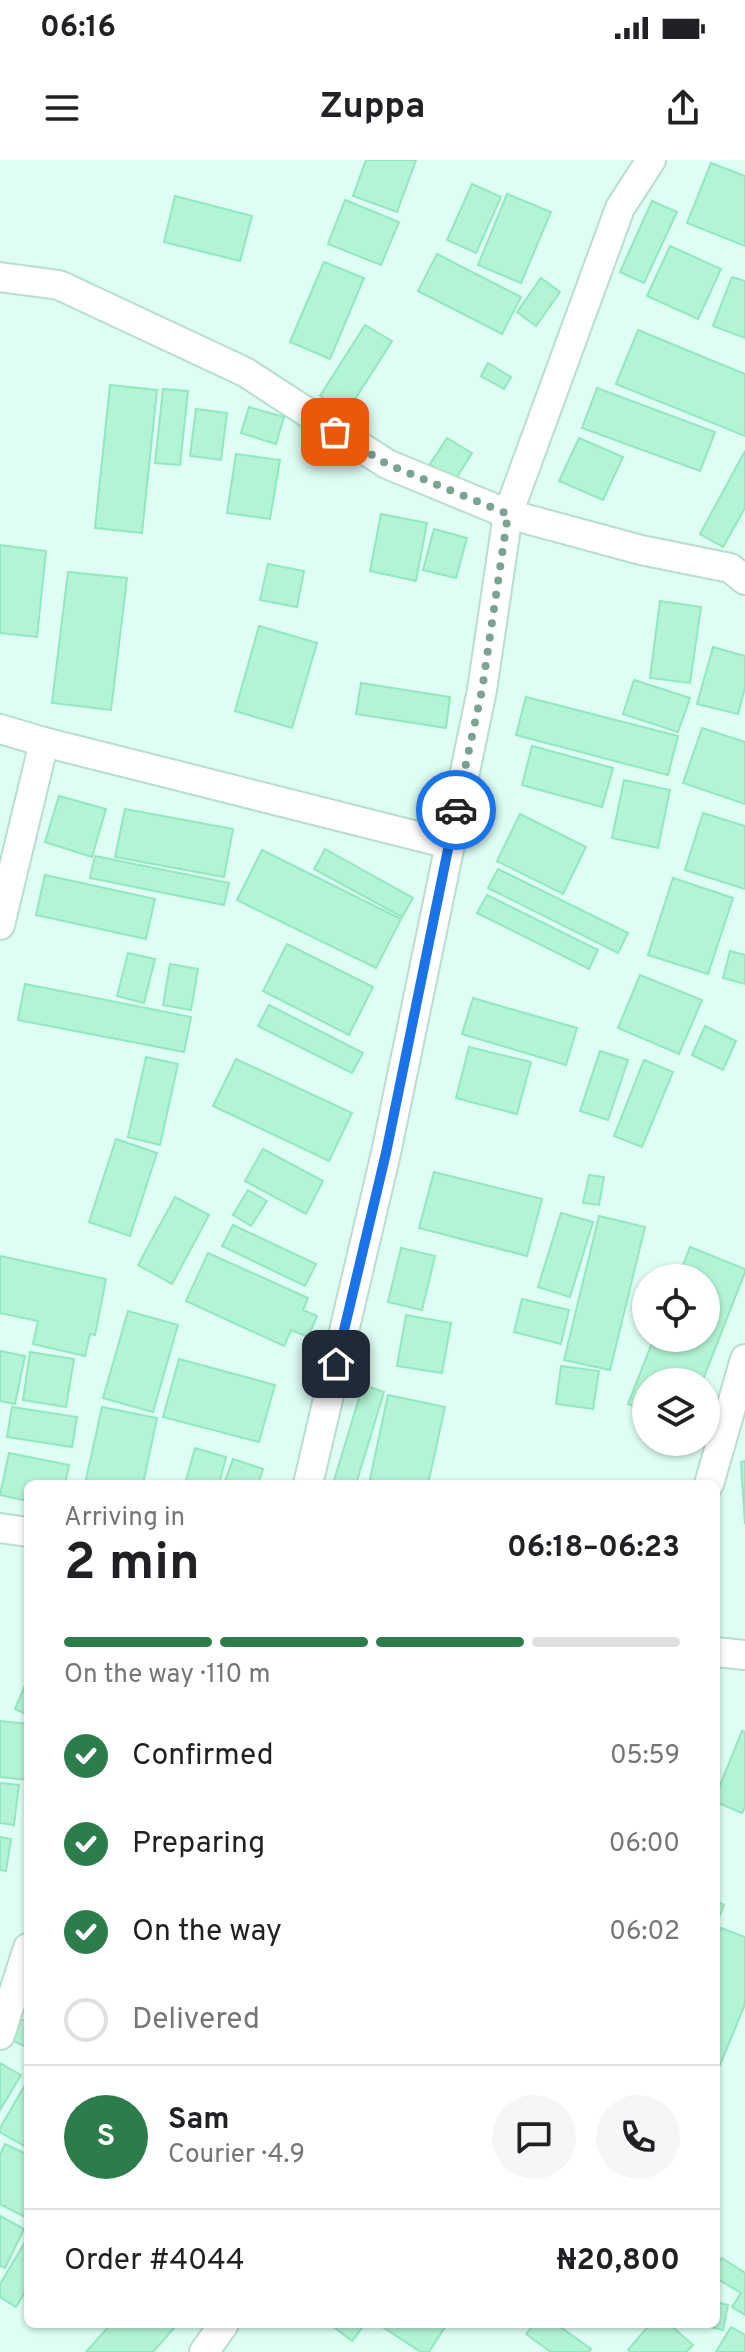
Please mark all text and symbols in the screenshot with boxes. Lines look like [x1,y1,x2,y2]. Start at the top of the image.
text: 06:16 [40,10,116,47]
text: Zuppa [320,85,425,131]
icon: menu [40,86,84,130]
icon: share [661,86,705,130]
pin [301,398,369,466]
icon: bag [313,410,357,454]
courier [416,770,496,850]
icon: car [434,788,478,832]
map controls [632,1264,720,1456]
button: locate [632,1264,720,1352]
pin [302,1330,370,1398]
icon: home [314,1342,358,1386]
button: layers [632,1368,720,1456]
text: Arriving in [64,1502,185,1535]
text: 06:18–06:23 [507,1530,680,1567]
text: 2 min [64,1532,200,1598]
text: On the way · 110 m [64,1659,270,1692]
icon: check [64,1734,108,1778]
text: Confirmed [132,1738,274,1775]
text: 05:59 [610,1740,680,1773]
icon: check [64,1822,108,1866]
text: Preparing [132,1826,265,1863]
text: 06:00 [609,1828,680,1861]
icon: check [64,1910,108,1954]
text: On the way [132,1914,282,1951]
text: 06:02 [609,1916,680,1949]
text: Delivered [132,2002,260,2039]
button: chat [492,2095,576,2179]
button: phone [596,2095,680,2179]
text: Sam [168,2102,230,2139]
text: S [97,2119,115,2156]
text: Courier · 4.9 [168,2139,305,2172]
text: Order #4044 [64,2243,245,2280]
text: ₦20,800 [556,2243,680,2280]

